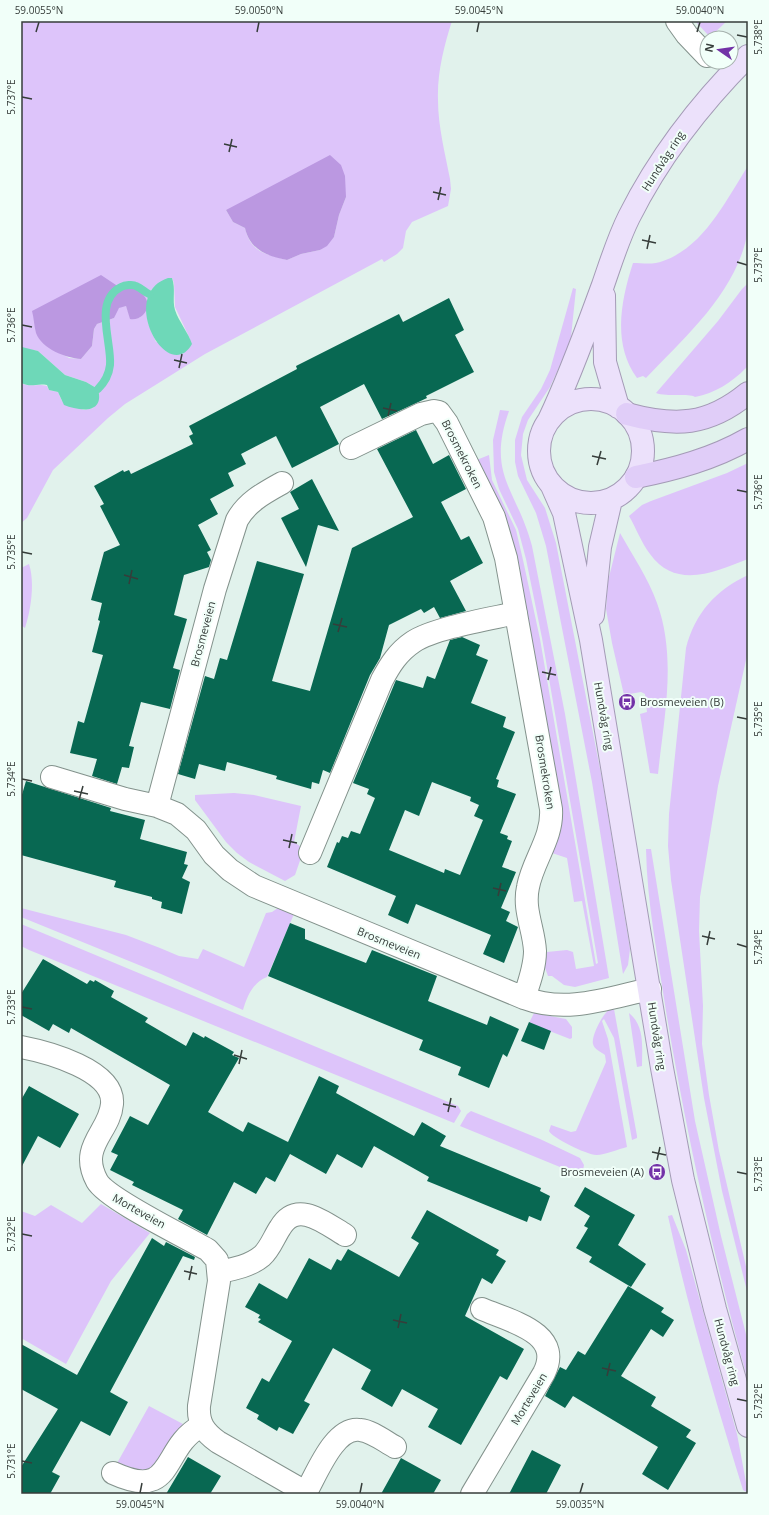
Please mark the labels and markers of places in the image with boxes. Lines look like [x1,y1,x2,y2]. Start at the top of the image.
bus stop icon: Brosmeveien (B) [617,692,637,712]
place label: Brosmeveien (B) [640,694,724,709]
bus stop icon: Brosmeveien (A) [647,1162,667,1182]
place label: Brosmeveien (A) [561,1164,644,1179]

